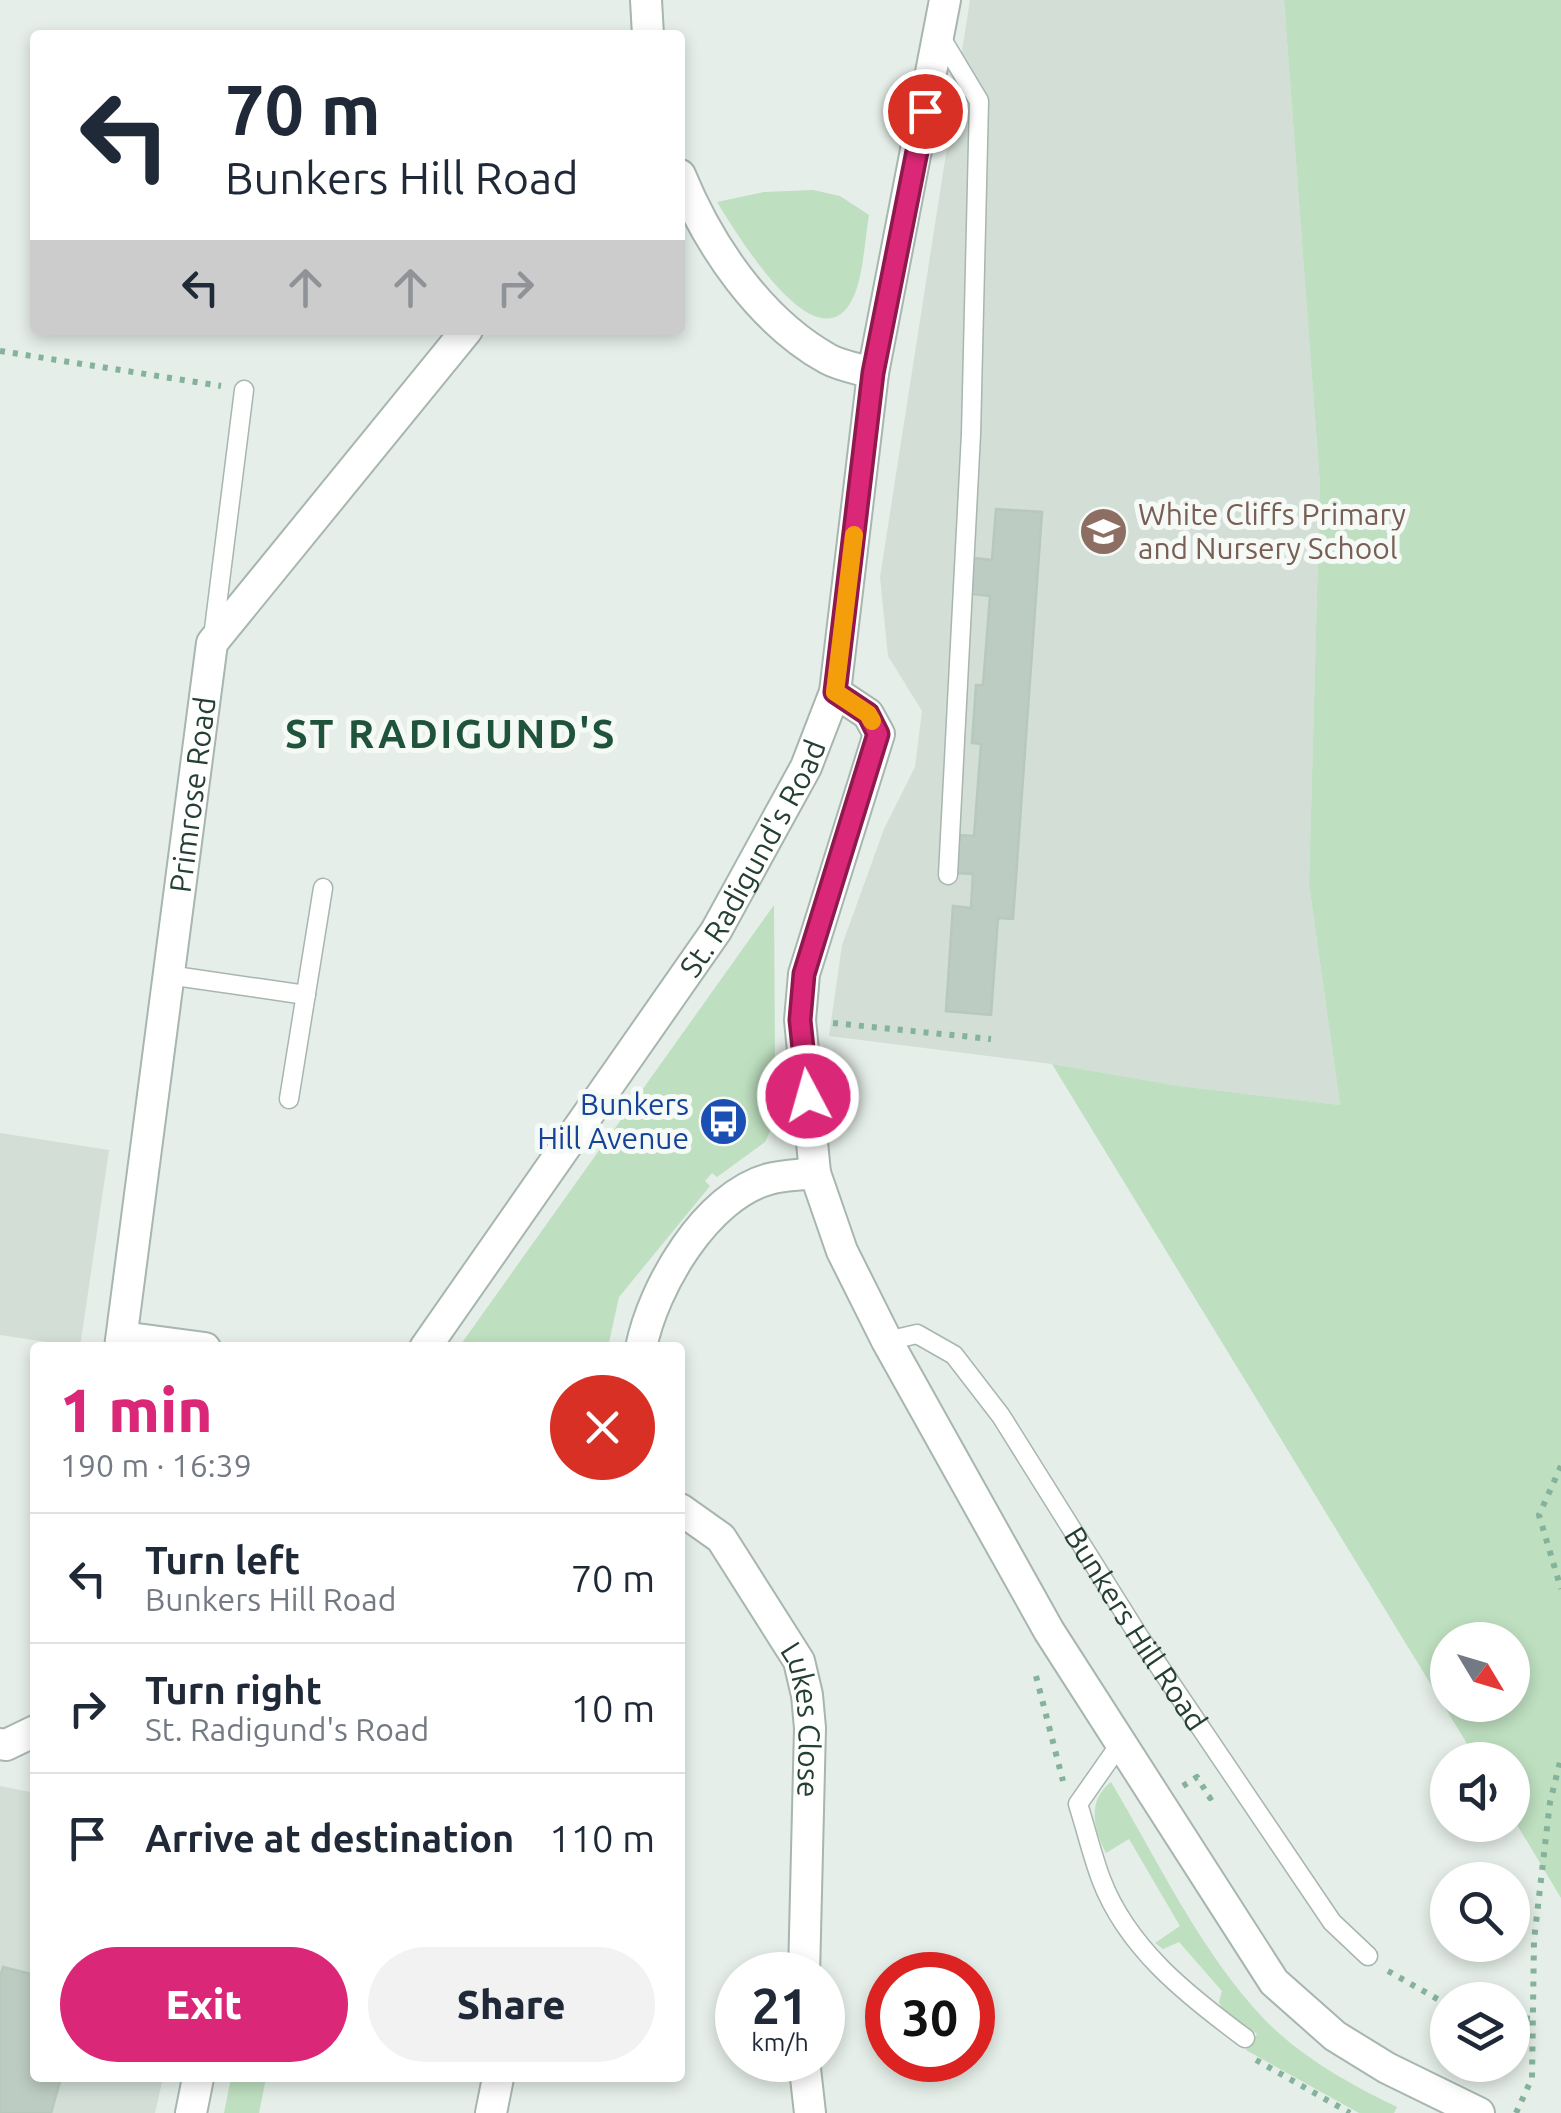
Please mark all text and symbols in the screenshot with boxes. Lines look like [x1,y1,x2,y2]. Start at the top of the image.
pin [883,69,968,154]
icon: left [60,70,190,200]
text: 70 m [225,70,381,148]
icon: arrive [898,84,953,139]
text: Bunkers Hill Road [225,152,579,203]
icon: left [173,260,228,315]
icon: ahead [278,260,333,315]
icon: ahead [383,260,438,315]
icon: right [488,260,543,315]
place label: White Cliffs Primary and Nursery School [1138,497,1406,565]
school or university icon: White Cliffs Primary and Nursery School [1077,505,1129,557]
street label: Primrose Road [163,695,222,895]
district label: ST RADIGUND'S [285,711,617,756]
street label: St. Radigund's Road [672,735,832,983]
position arrow [756,1044,860,1148]
place label: Bunkers Hill Avenue [537,1087,689,1155]
bus stop icon: Bunkers Hill Avenue [698,1095,750,1147]
button: close [550,1375,655,1480]
text: 1 min [60,1376,213,1443]
text: 190 m · 16:39 [60,1447,252,1483]
street label: Bunkers Hill Road [1058,1520,1214,1737]
text: Turn left [145,1539,300,1581]
icon: left [60,1551,115,1606]
text: 70 m [571,1557,655,1599]
text: Bunkers Hill Road [145,1581,396,1617]
north arrow [1430,1622,1530,1722]
map controls [1430,1622,1530,2082]
street label: Lukes Close [774,1636,827,1798]
text: Turn right [145,1669,322,1711]
icon: right [60,1681,115,1736]
text: 10 m [571,1687,655,1729]
text: St. Radigund's Road [145,1711,429,1747]
button: sound [1430,1742,1530,1842]
icon: arrive [60,1811,115,1866]
text: Arrive at destination [145,1817,514,1859]
text: 110 m [549,1817,655,1859]
button: search [1430,1862,1530,1962]
button: Exit [60,1947,348,2062]
button: Share [368,1947,655,2062]
speed limit sign: 30 [865,1952,995,2082]
text: 21 [752,1977,808,2033]
button: layers [1430,1982,1530,2082]
text: km/h [751,2028,809,2056]

